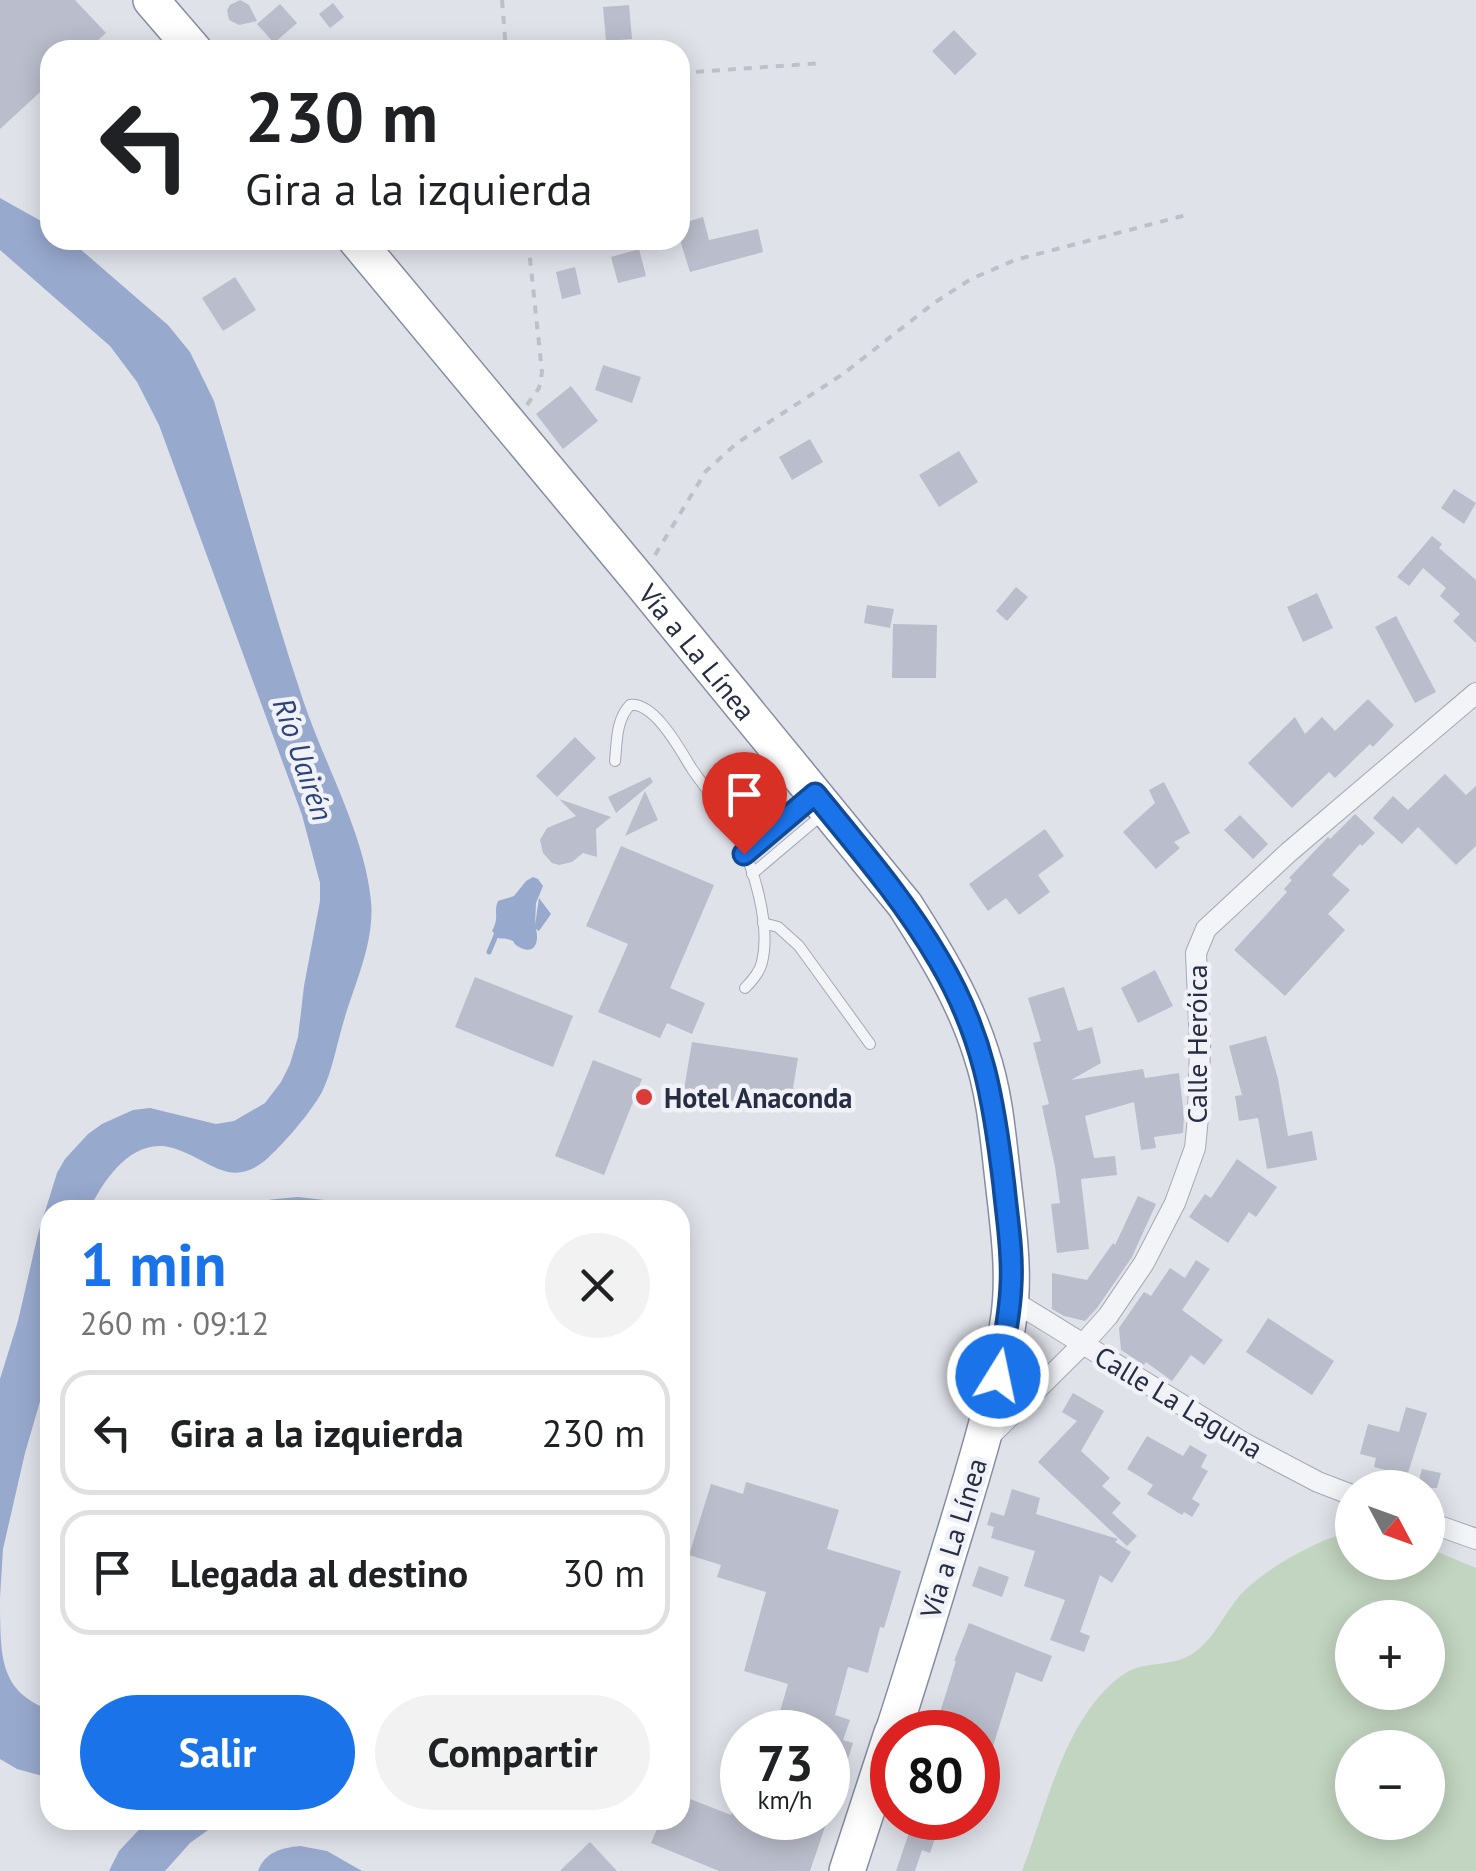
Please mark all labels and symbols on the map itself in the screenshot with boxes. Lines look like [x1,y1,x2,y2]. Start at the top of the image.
street label: Vía a La Línea [630,575,765,727]
water label: Río Uairén [265,692,343,826]
pin [702,752,787,855]
street label: Calle Heróica [1178,964,1215,1124]
place label: Hotel Anaconda [664,1079,852,1116]
marker: Hotel Anaconda [633,1086,655,1108]
position arrow [946,1324,1050,1428]
street label: Calle La Laguna [1088,1337,1270,1467]
street label: Vía a La Línea [911,1453,995,1624]
north arrow [1335,1470,1445,1580]
speed limit sign: 80 [870,1710,1000,1840]

